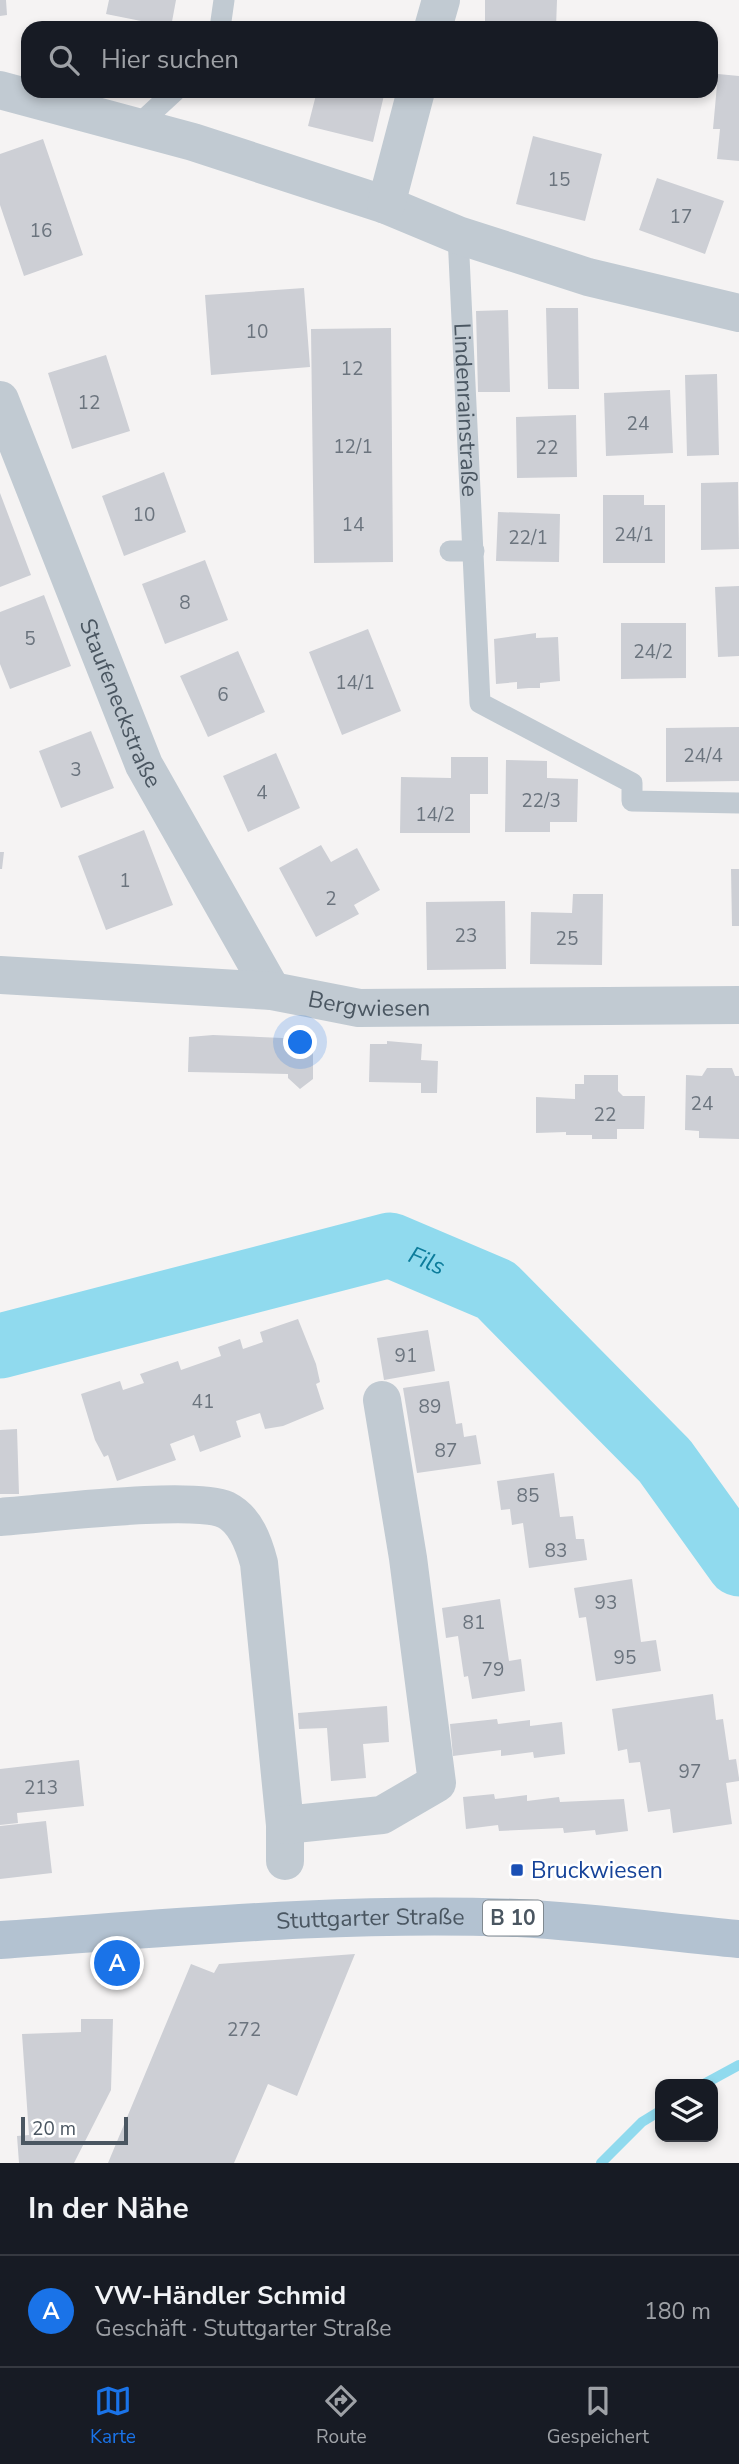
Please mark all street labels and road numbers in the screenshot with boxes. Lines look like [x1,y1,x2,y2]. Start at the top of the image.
street label: Lindenrainstraße [446,322,485,498]
street label: Staufeneckstraße [72,614,169,793]
street label: Bergwiesen [305,983,430,1024]
road number: B 10 [483,1900,543,1936]
street label: Stuttgarter Straße [275,1901,465,1937]

